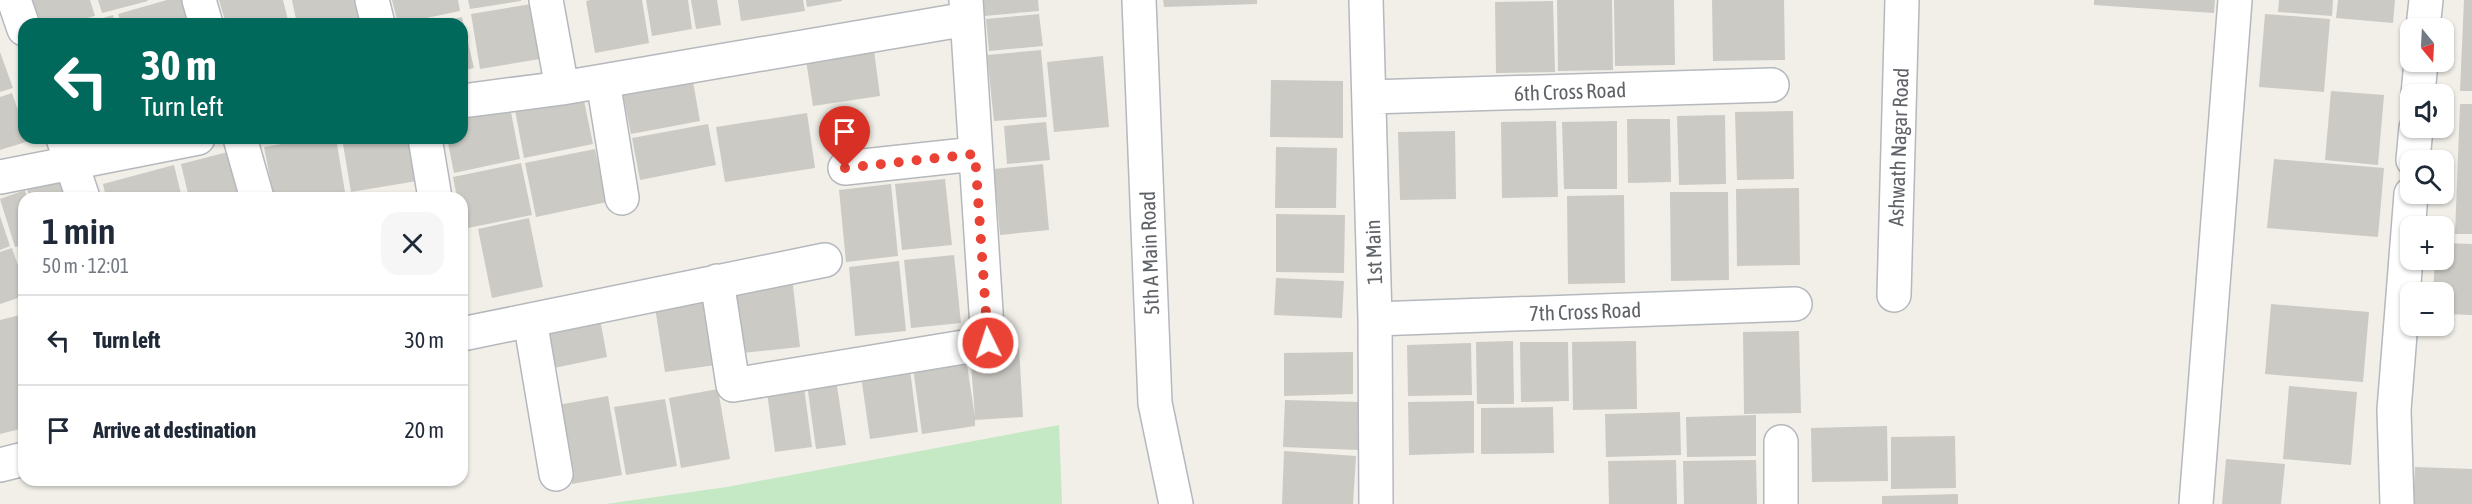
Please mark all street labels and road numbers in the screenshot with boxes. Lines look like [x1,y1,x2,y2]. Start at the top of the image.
street label: Ashwath Nagar Road [1883,67,1913,227]
street label: 6th Cross Road [1513,77,1627,105]
street label: 5th A Main Road [1135,191,1163,315]
street label: 1st Main [1360,219,1386,285]
street label: 7th Cross Road [1528,297,1642,325]

